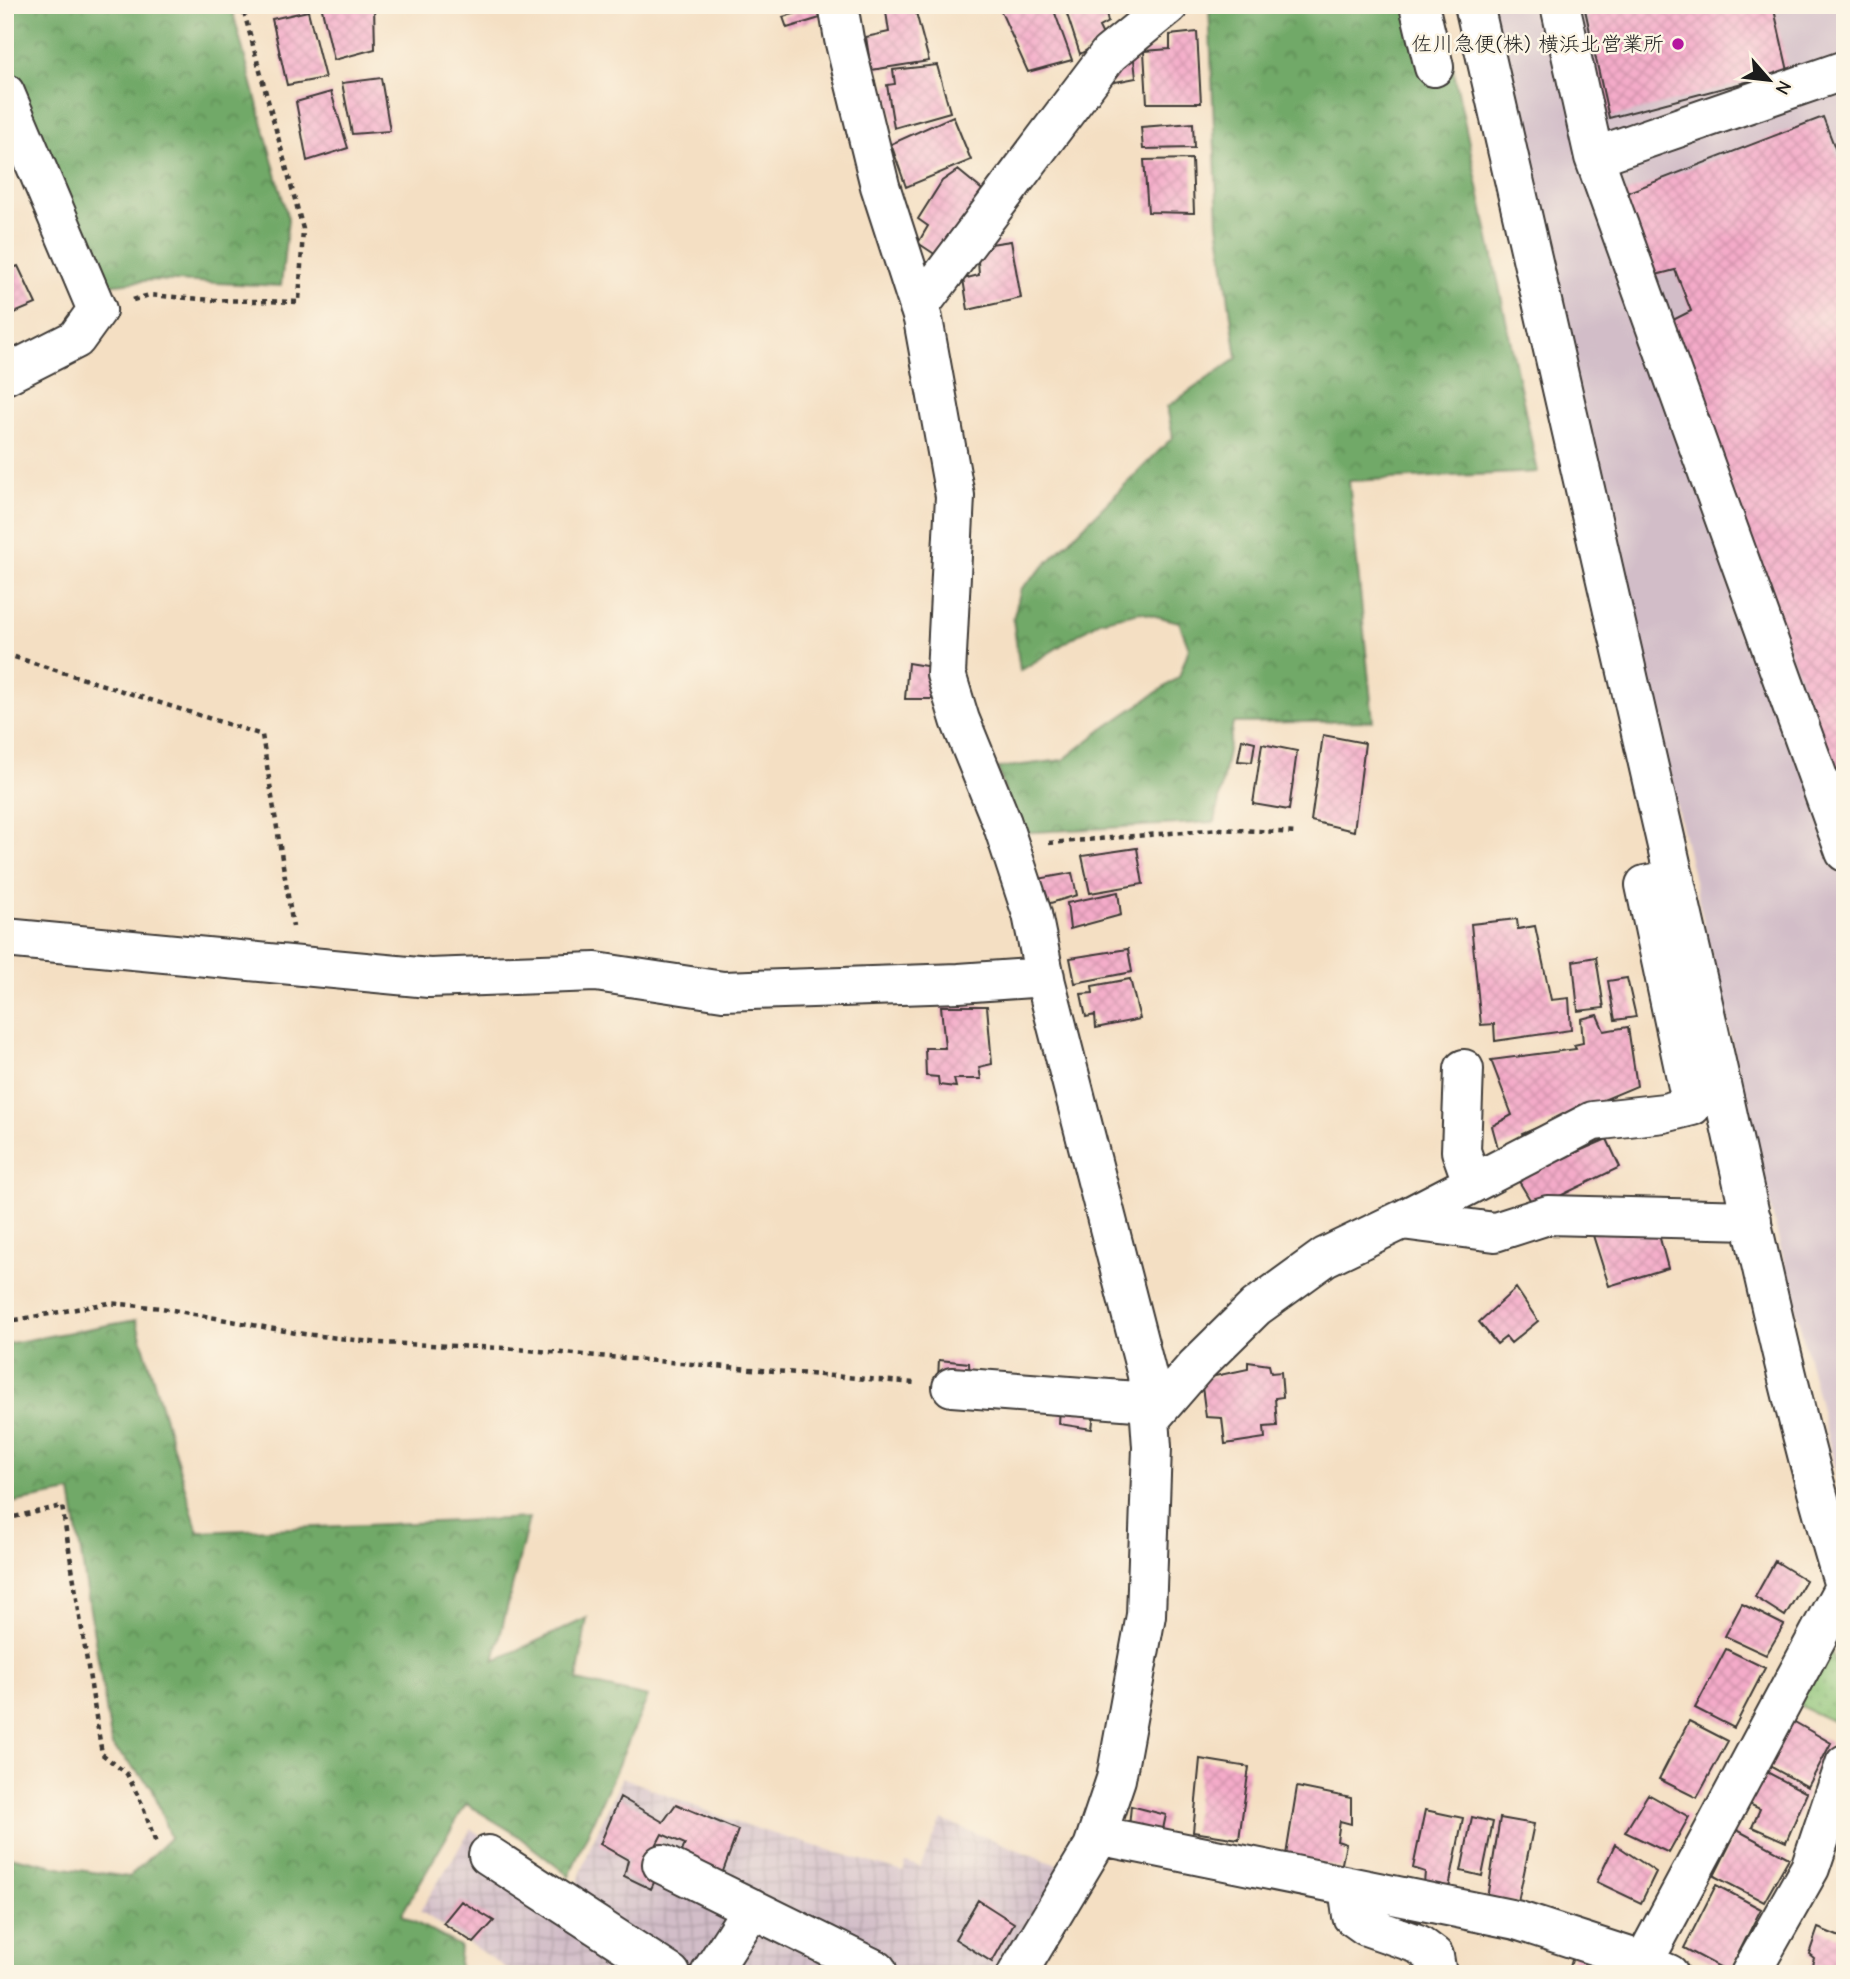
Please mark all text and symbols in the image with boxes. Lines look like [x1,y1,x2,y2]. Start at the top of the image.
place label: 佐川急便(株) 横浜北営業所 [1411,32,1664,56]
marker: 佐川急便(株) 横浜北営業所 [1670,36,1686,52]
north arrow [1734,46,1804,116]
text: N [1771,77,1796,98]

